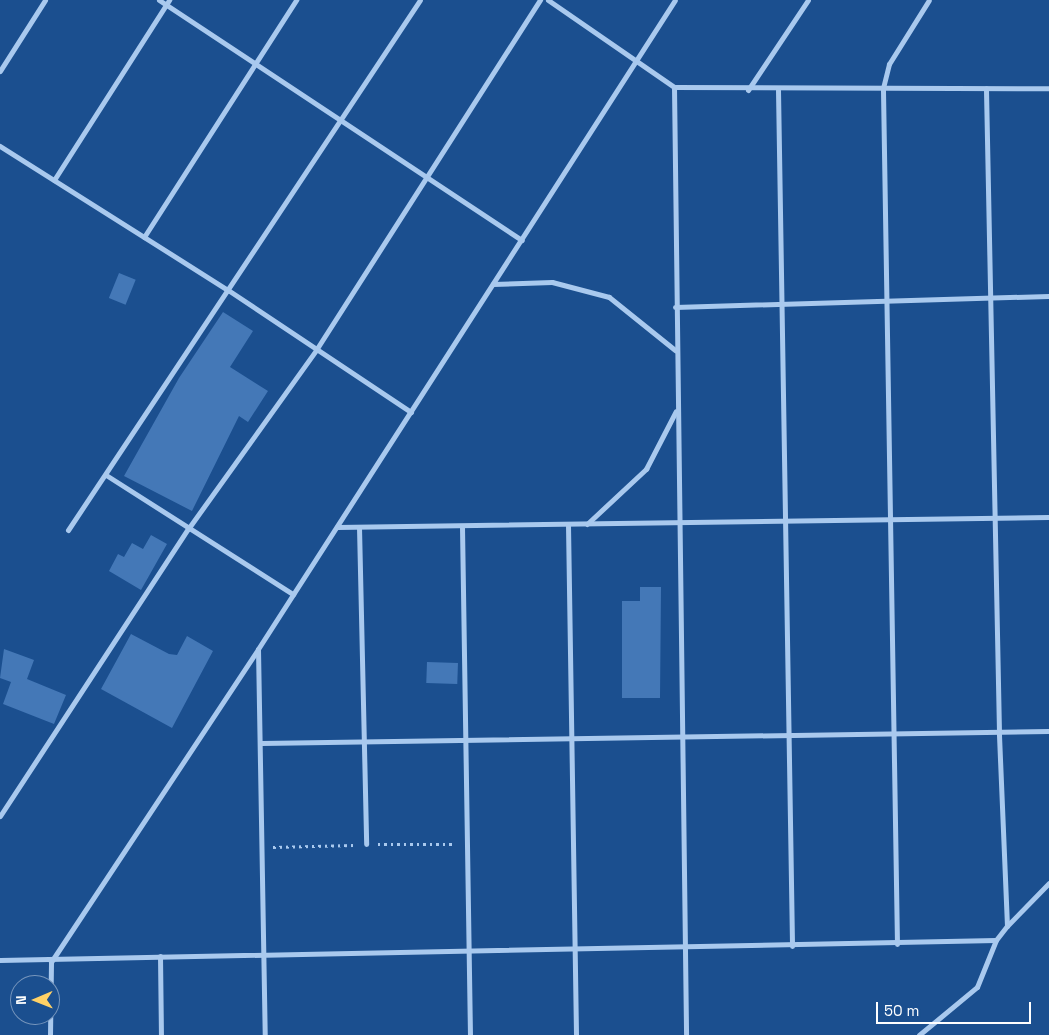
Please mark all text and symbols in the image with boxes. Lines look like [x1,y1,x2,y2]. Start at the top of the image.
north arrow [10,975,60,1025]
scale bar [879,992,1034,1024]
text: N [12,995,30,1005]
text: 50 m [884,1001,919,1020]

